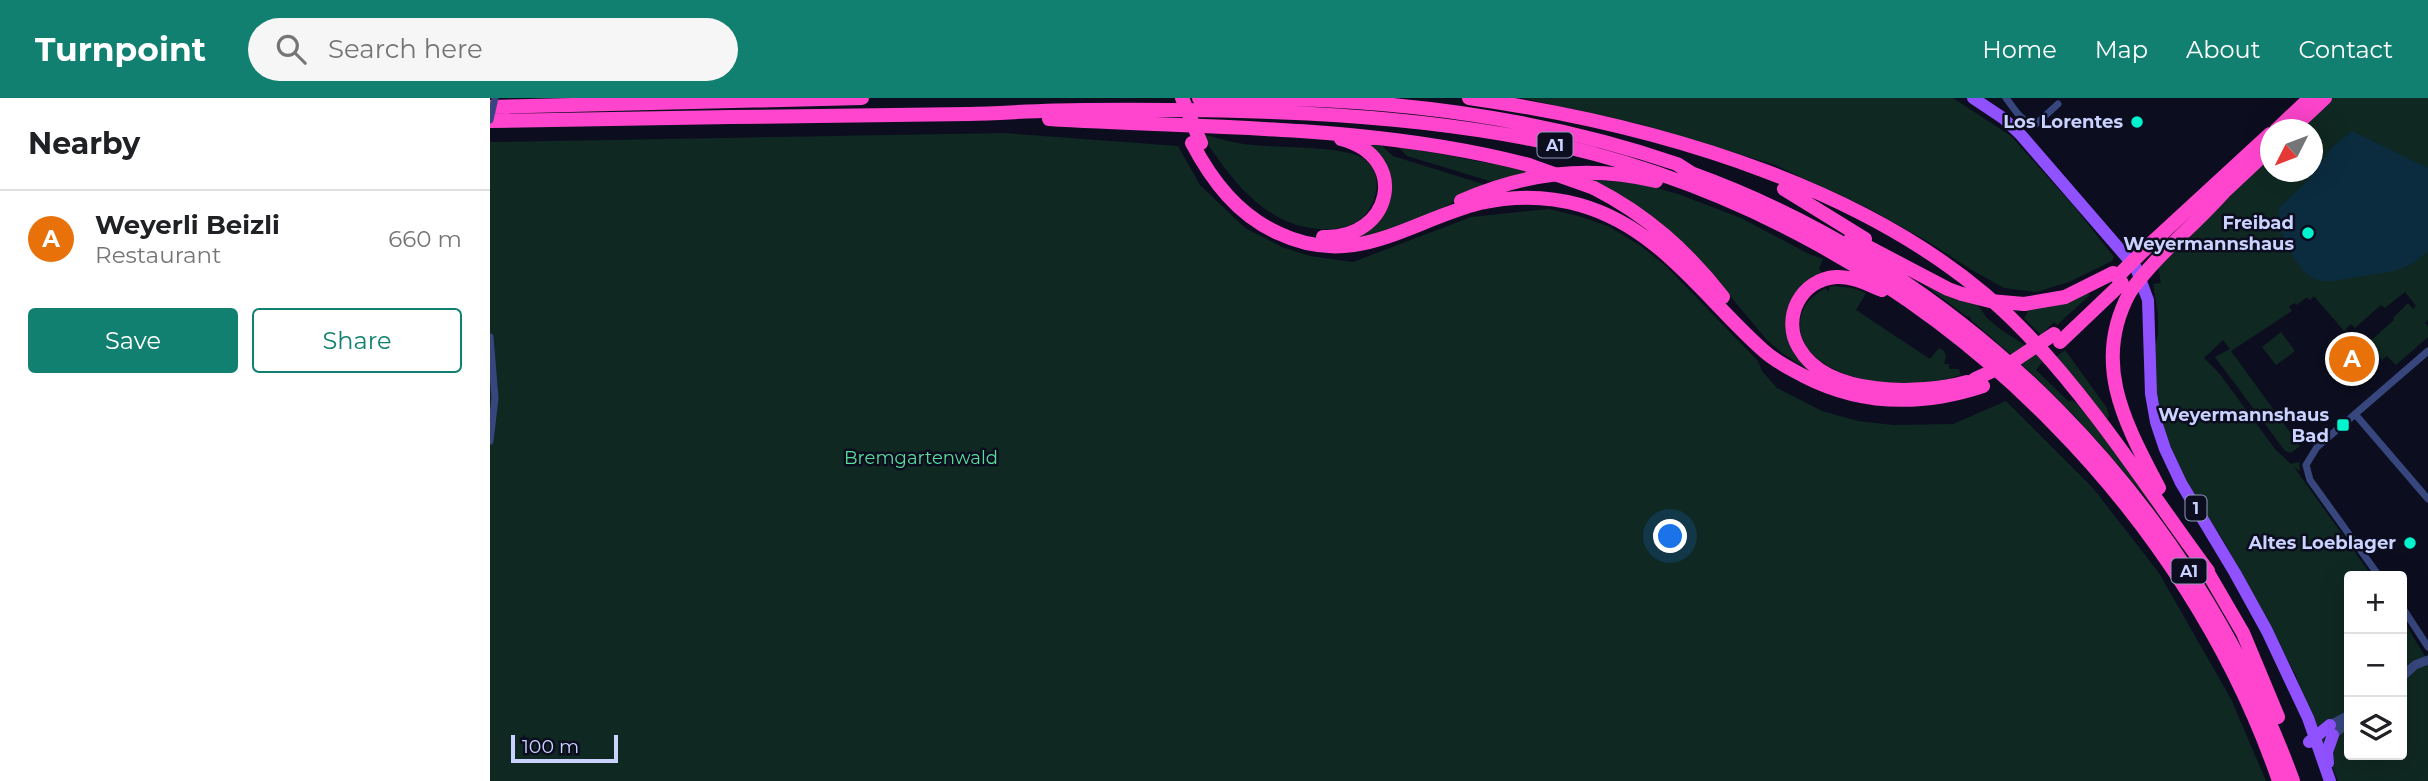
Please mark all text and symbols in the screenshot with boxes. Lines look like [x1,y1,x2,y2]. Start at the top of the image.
search box [248,18,738,81]
text: Turnpoint [35,29,206,69]
icon: search [272,30,310,68]
text: Search here [328,33,483,65]
text: Home [1982,35,2057,64]
text: Map [2095,35,2148,64]
text: About [2186,35,2260,64]
text: Contact [2298,35,2393,64]
place label: Los Lorentes [2003,111,2123,133]
marker: Los Lorentes [2129,114,2145,130]
north arrow [2260,119,2323,182]
text: Nearby [28,125,140,162]
road number: A1 [1538,132,1572,158]
text: Weyerli Beizli [95,209,280,241]
place label: Freibad Weyermannshaus [2123,212,2294,255]
text: A [42,225,60,253]
text: 660 m [388,225,462,253]
marker: Freibad Weyermannshaus [2300,225,2316,241]
text: Restaurant [95,241,221,269]
button: Save [28,308,238,373]
button: Share [252,308,462,373]
pin: A [2329,333,2375,385]
place label: Weyermannshaus Bad [2158,404,2329,447]
marker: Weyermannshaus Bad [2335,417,2351,433]
park label: Bremgartenwald [844,447,998,469]
road number: 1 [2186,496,2206,520]
your location [1653,519,1687,553]
place label: Altes Loeblager [2248,532,2396,554]
marker: Altes Loeblager [2402,535,2418,551]
road number: A1 [2172,558,2206,584]
map controls [2344,571,2407,760]
button: + [2344,571,2407,634]
button: − [2344,634,2407,697]
button: layers [2344,697,2407,760]
scale bar [511,732,618,764]
text: 100 m [522,735,579,758]

